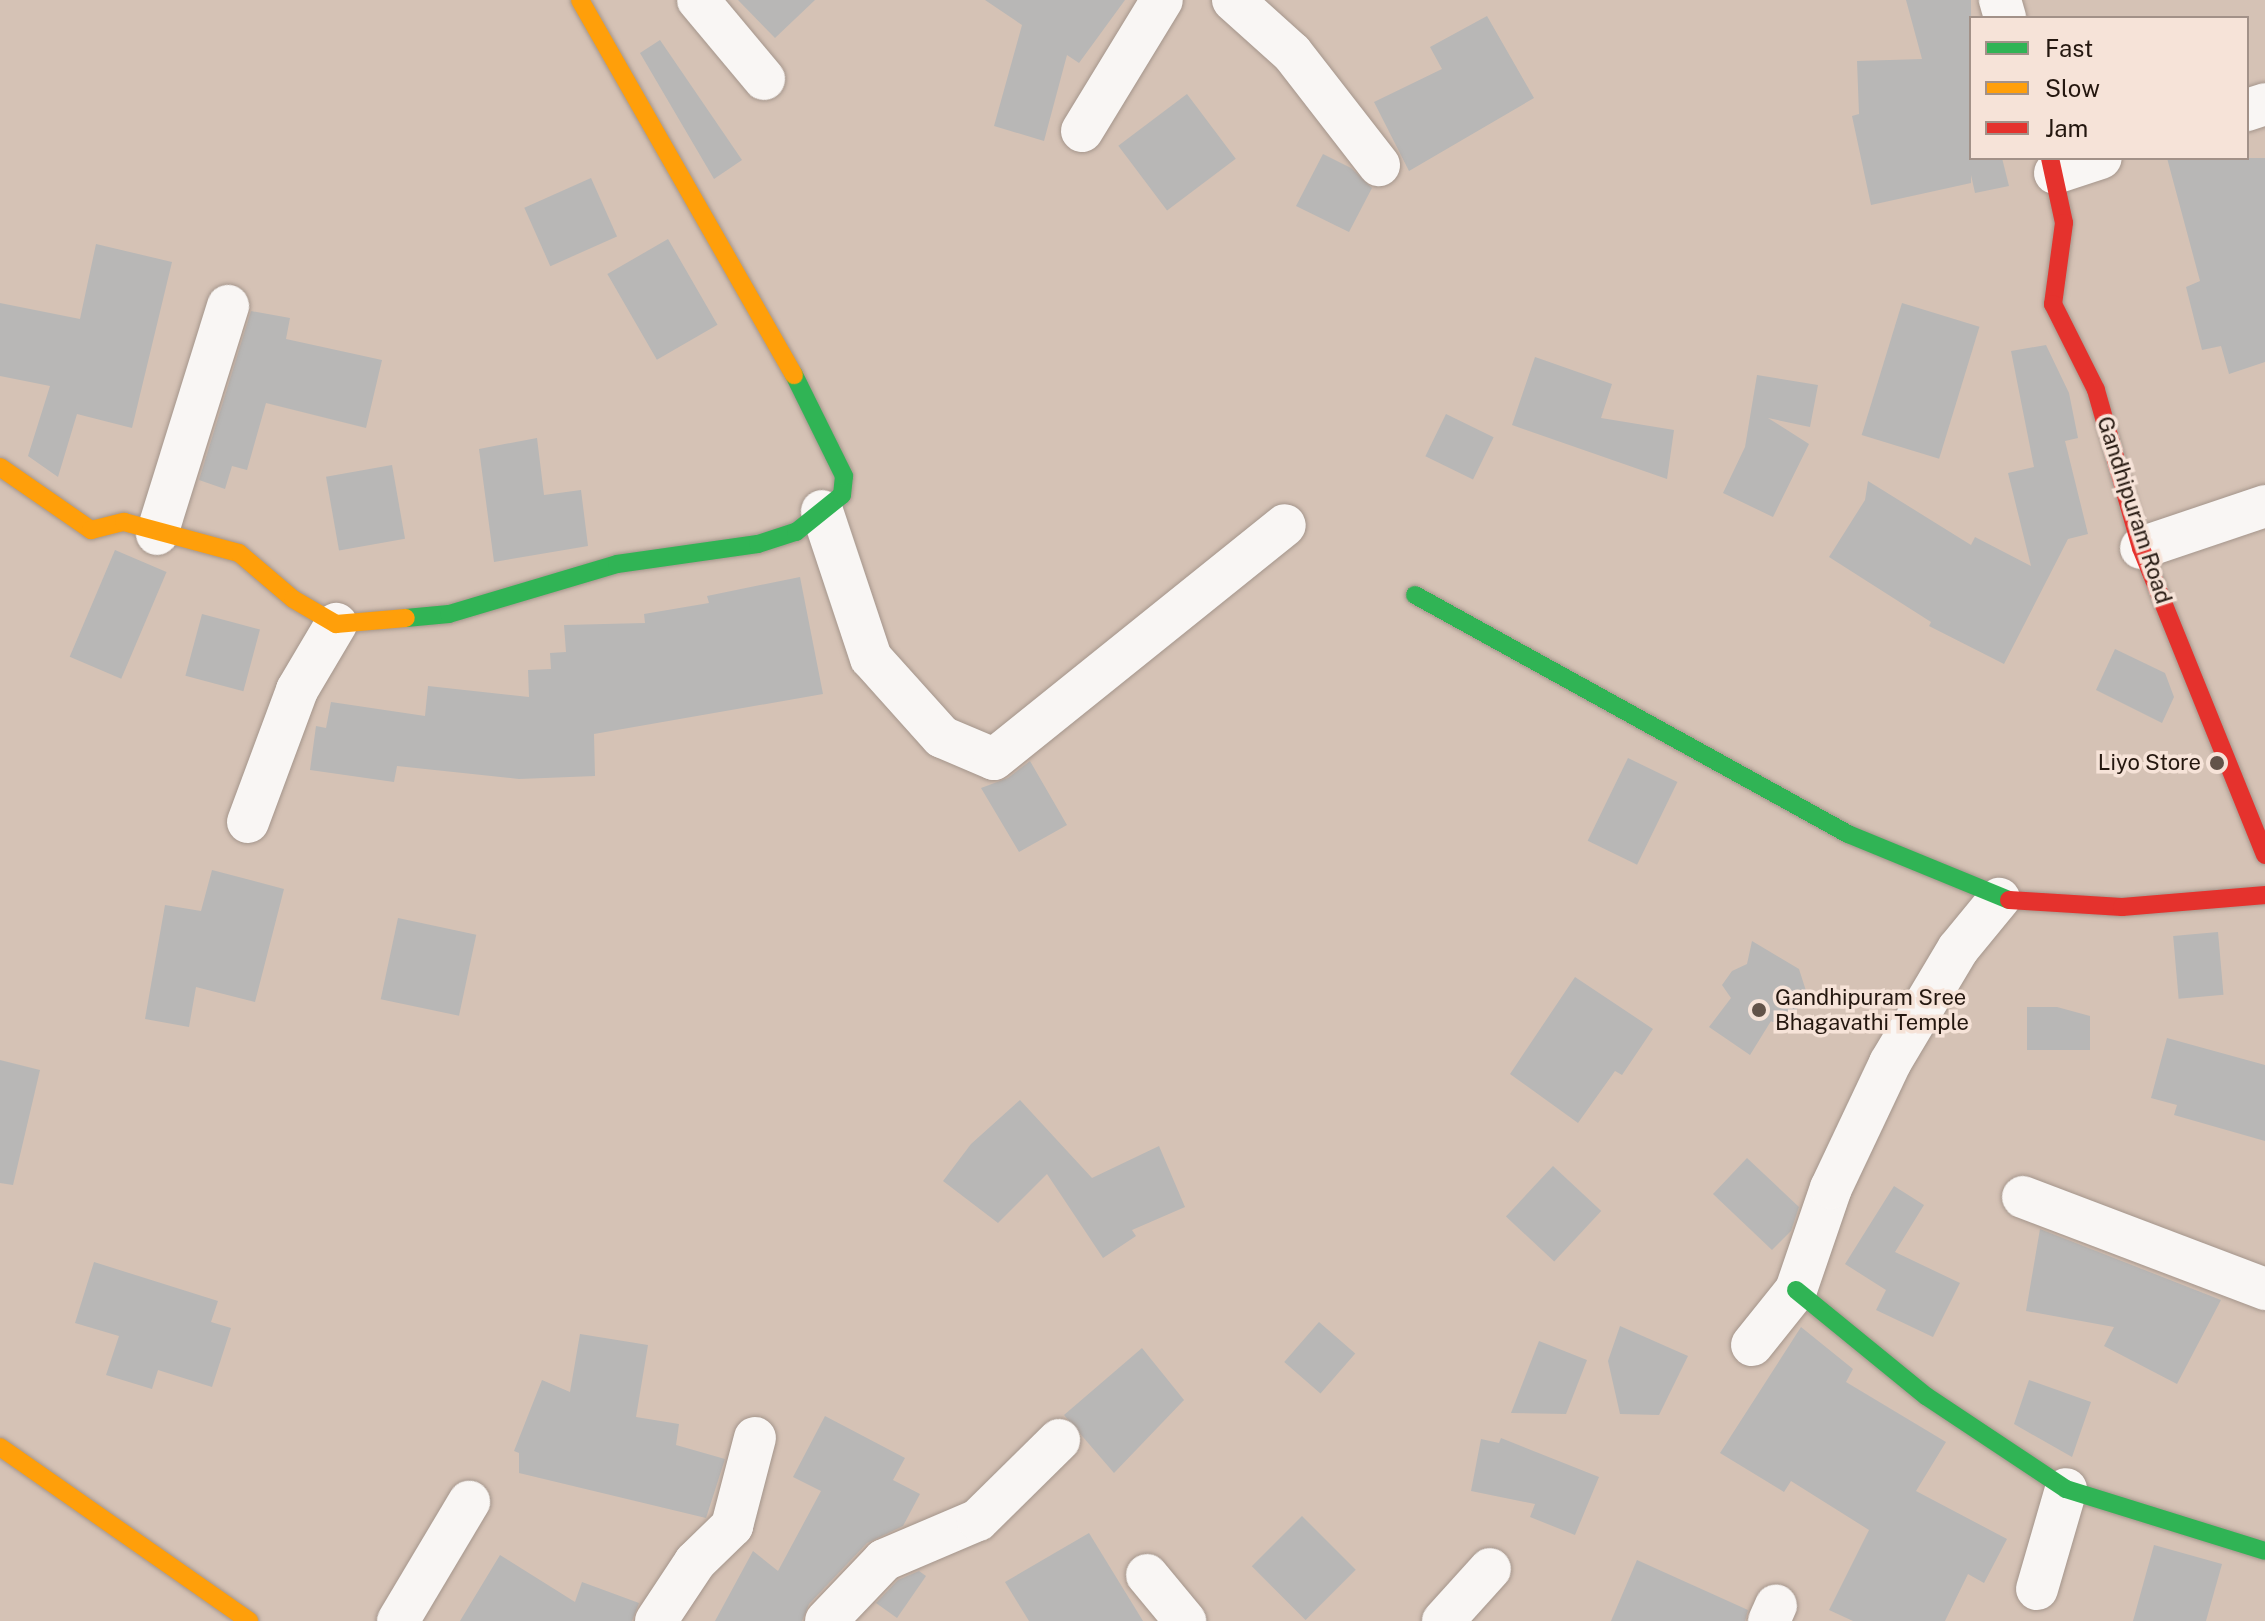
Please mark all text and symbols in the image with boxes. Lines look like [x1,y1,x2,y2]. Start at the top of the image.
legend [1969,16,2249,160]
text: Fast [2045,34,2093,62]
text: Slow [2045,74,2100,102]
text: Jam [2045,114,2088,142]
street label: Gandhipuram Road [2091,413,2177,607]
place label: Liyo Store [2098,750,2201,776]
marker: Liyo Store [2208,754,2226,772]
place label: Gandhipuram Sree Bhagavathi Temple [1775,984,1969,1036]
marker: Gandhipuram Sree Bhagavathi Temple [1750,1001,1768,1019]

